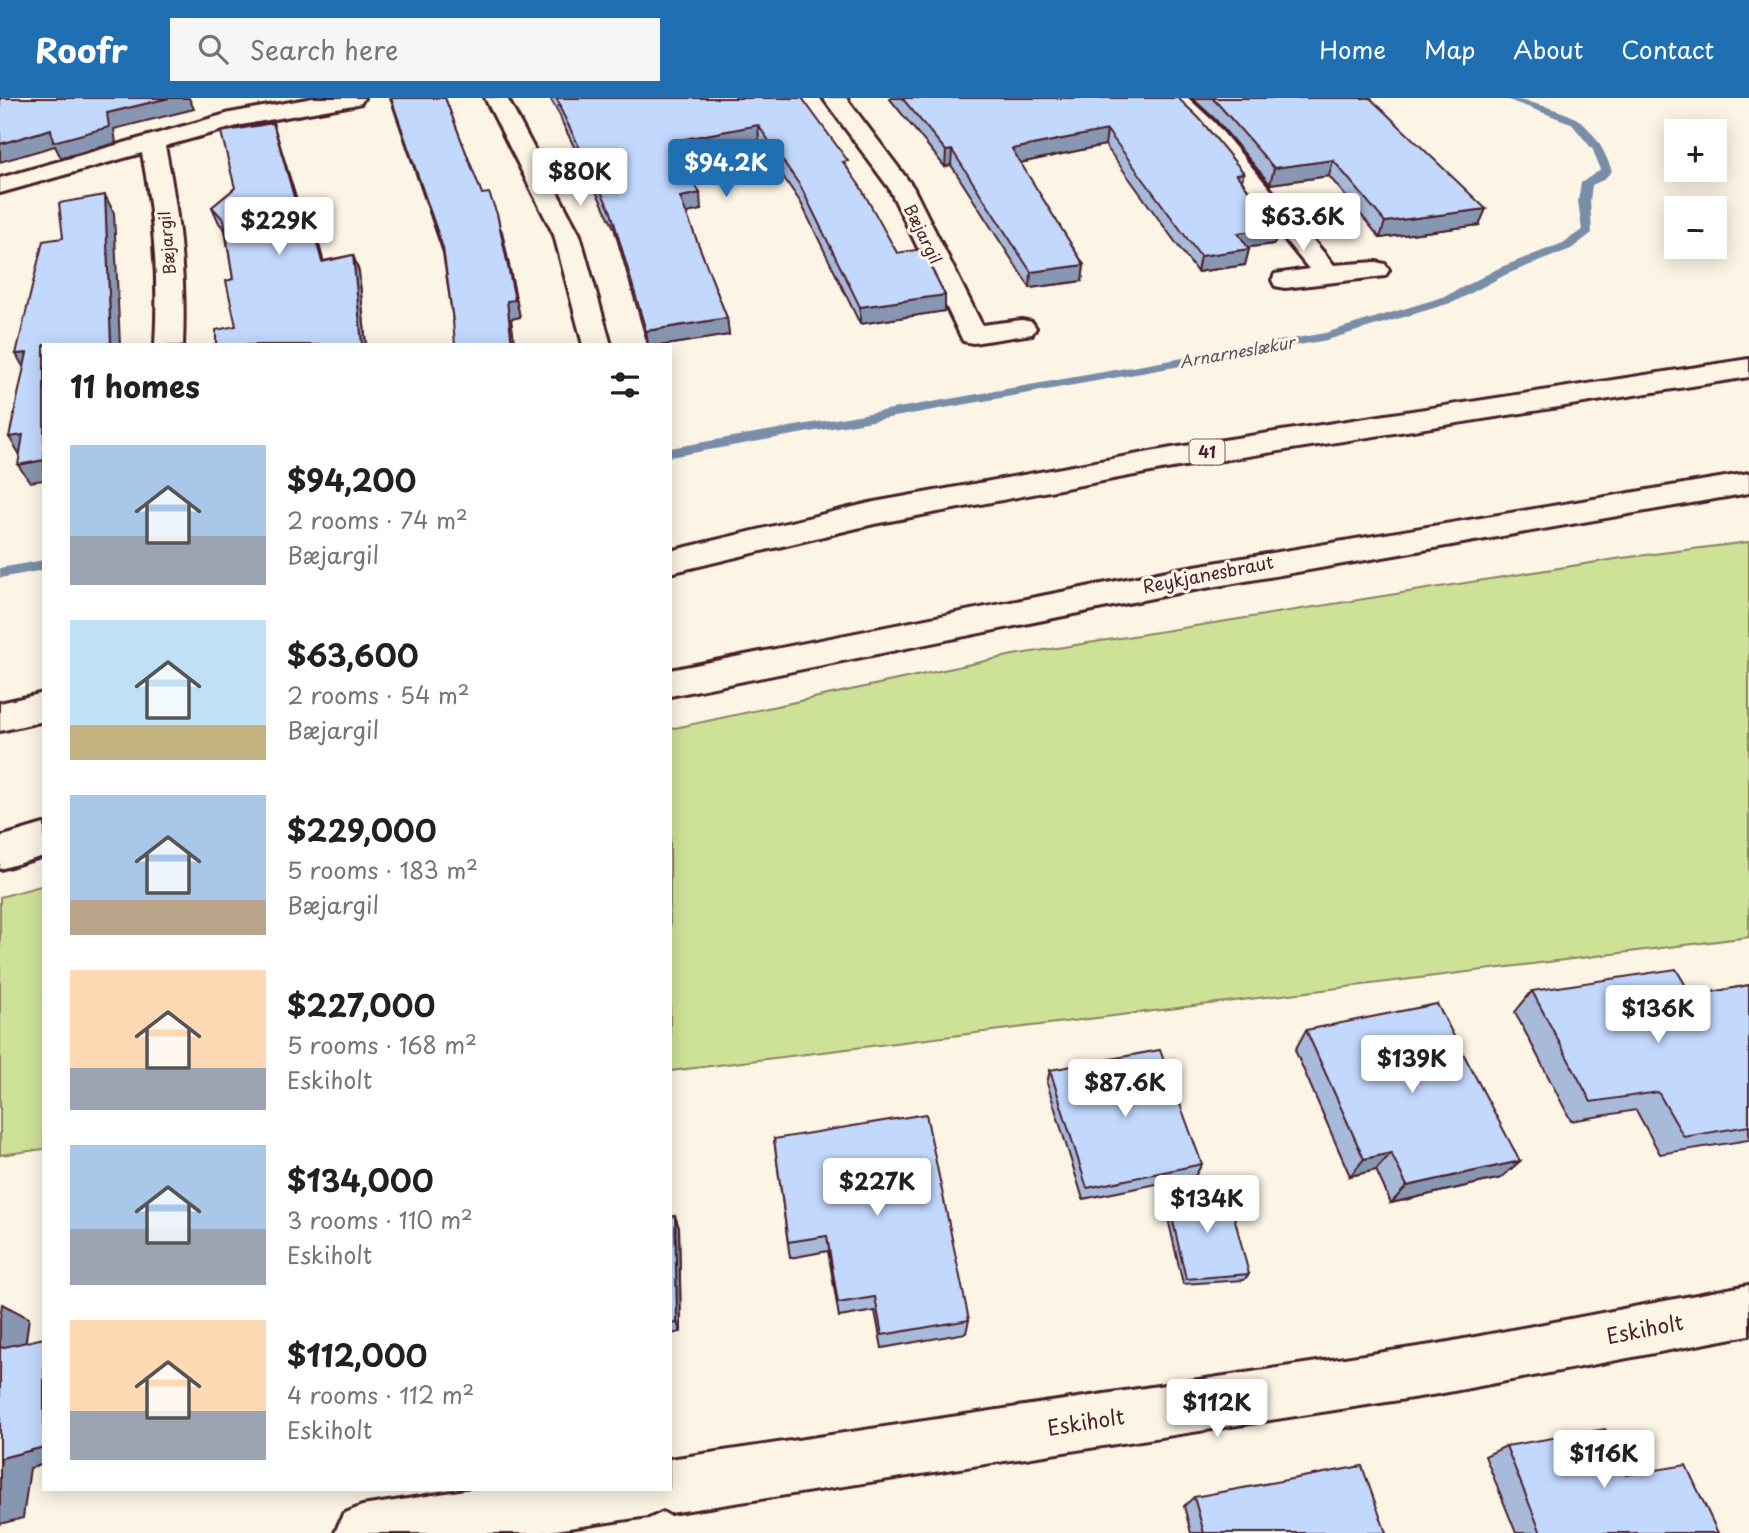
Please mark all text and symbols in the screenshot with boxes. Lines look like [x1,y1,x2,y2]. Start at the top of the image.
search box [170,18,660,81]
text: Roofr [35,24,128,74]
icon: search [194,30,232,68]
text: Search here [250,30,398,69]
text: Home [1319,31,1386,67]
text: Map [1424,31,1475,67]
text: About [1513,31,1583,67]
text: Contact [1621,31,1714,67]
map controls [1664,119,1727,259]
button: + [1664,119,1727,182]
pin: $94.2K [669,140,783,199]
text: $94.2K [684,144,768,179]
pin: $80K [539,148,621,208]
text: $80K [548,153,612,188]
pin: $63.6K [1246,194,1360,253]
button: − [1664,196,1727,259]
pin: $229K [230,198,328,257]
text: $63.6K [1261,198,1345,233]
street label: Bæjargil [899,200,949,268]
text: $229K [241,202,317,237]
street label: Bæjargil [151,210,181,276]
water label: Arnarneslækur [1177,329,1299,373]
text: 11 homes [70,363,200,408]
icon: filters [606,366,644,404]
road number: 41 [1190,440,1224,464]
text: $94,200 [287,457,416,502]
icon: home [126,473,210,557]
text: 2 rooms · 74 m² [287,502,468,537]
text: Bæjargil [287,537,379,572]
street label: Reykjanesbraut [1140,548,1276,599]
text: $63,600 [287,632,419,677]
icon: home [126,648,210,732]
text: 2 rooms · 54 m² [287,677,470,712]
text: Bæjargil [287,712,379,747]
text: $229,000 [287,807,437,852]
icon: home [126,823,210,907]
text: 5 rooms · 183 m² [287,852,478,887]
text: Bæjargil [287,887,379,922]
text: $227,000 [287,982,435,1027]
pin: $136K [1609,986,1707,1045]
text: $136K [1621,990,1695,1025]
icon: home [126,998,210,1082]
text: 5 rooms · 168 m² [287,1027,477,1062]
pin: $139K [1363,1035,1461,1095]
text: $139K [1377,1040,1447,1075]
pin: $87.6K [1068,1060,1182,1119]
text: Eskiholt [287,1062,372,1097]
text: $87.6K [1084,1064,1166,1099]
text: $134,000 [287,1157,434,1202]
pin: $227K [828,1158,926,1218]
text: $227K [839,1163,915,1198]
icon: home [126,1173,210,1257]
pin: $134K [1158,1176,1256,1235]
text: $134K [1170,1180,1244,1215]
text: 3 rooms · 110 m² [287,1202,473,1237]
text: Eskiholt [287,1237,372,1272]
street label: Eskiholt [1603,1305,1686,1351]
text: $112,000 [287,1332,427,1377]
icon: home [126,1348,210,1432]
text: 4 rooms · 112 m² [287,1377,474,1412]
pin: $112K [1168,1380,1266,1439]
text: $112K [1183,1384,1251,1419]
street label: Eskiholt [1045,1399,1127,1443]
text: Eskiholt [287,1412,372,1447]
pin: $116K [1555,1430,1653,1490]
text: $116K [1570,1435,1638,1470]

